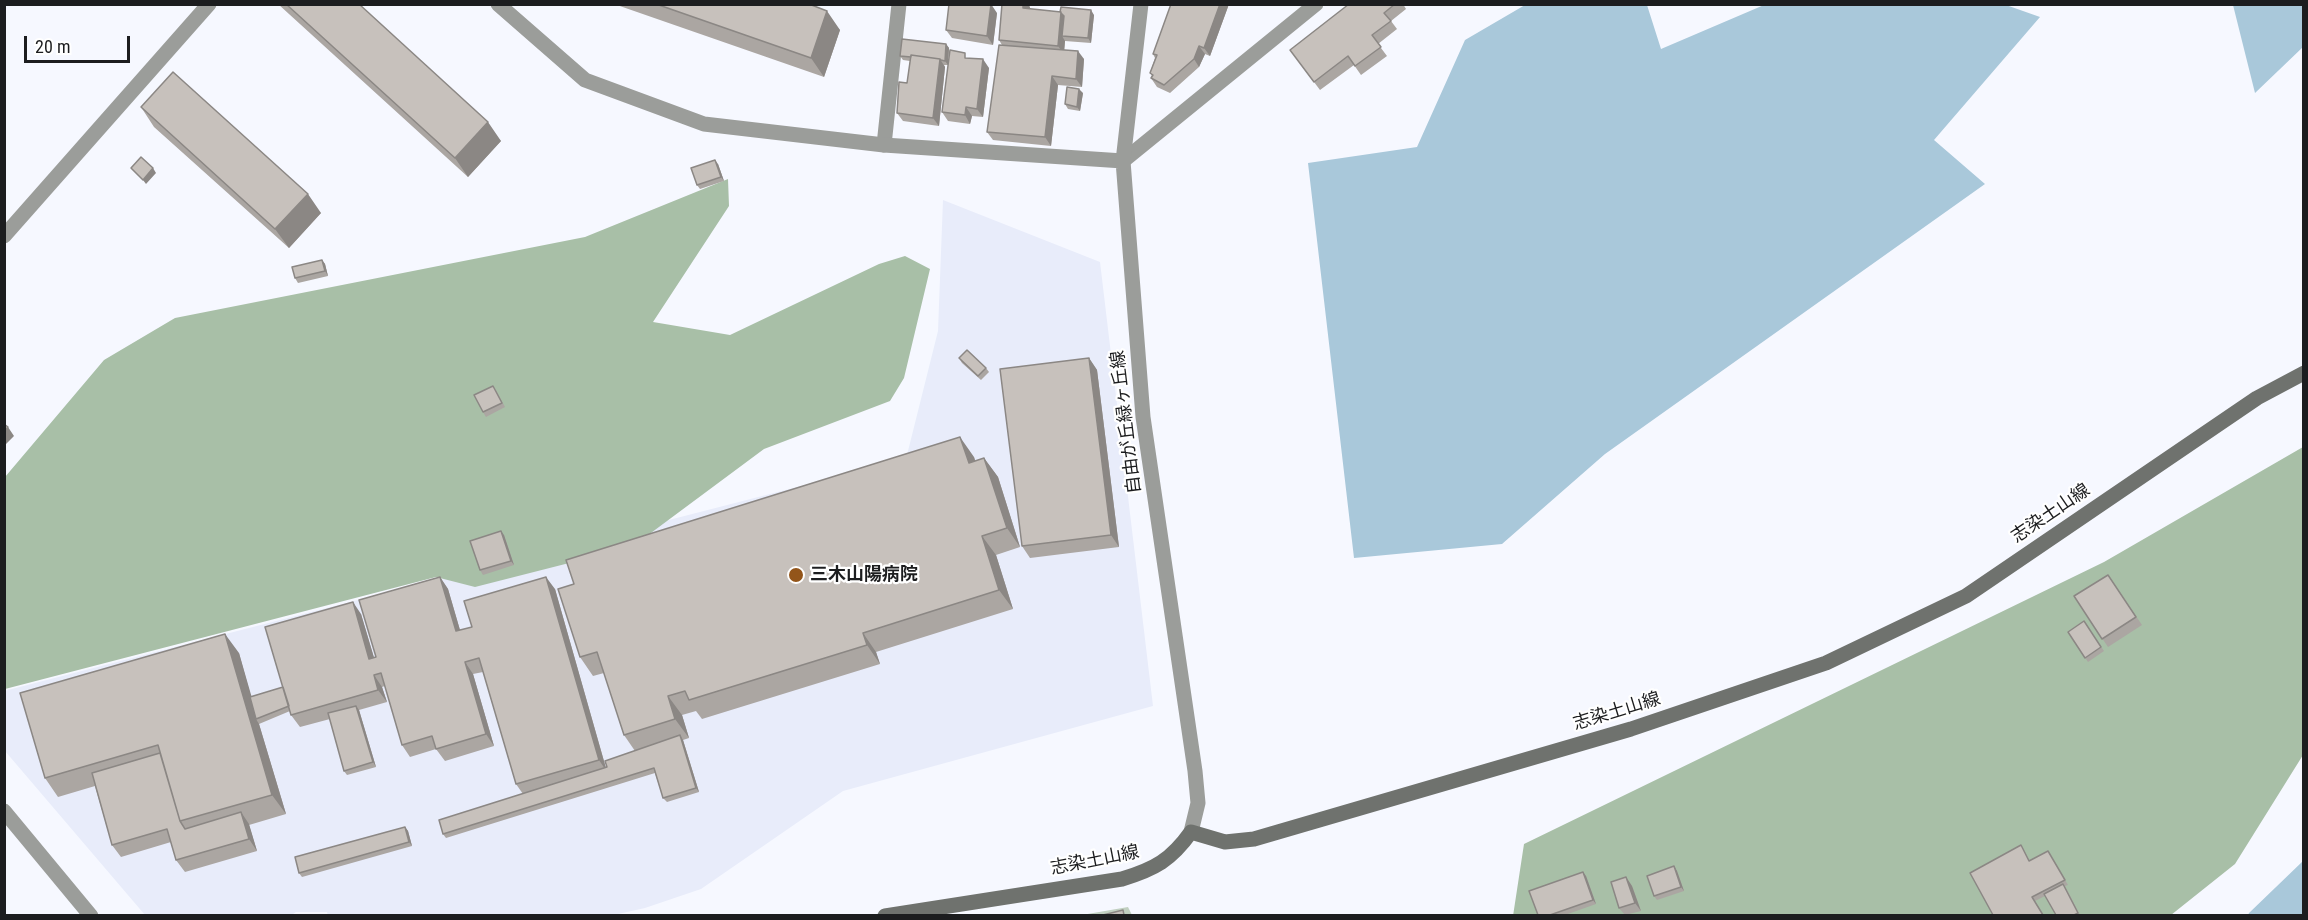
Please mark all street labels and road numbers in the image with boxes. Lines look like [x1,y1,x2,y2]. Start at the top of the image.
street label: 自由が丘緑ヶ丘線 [1108,349,1146,495]
street label: 志染土山線 [2008,480,2094,548]
street label: 志染土山線 [1571,689,1663,735]
street label: 志染土山線 [1049,842,1141,880]

